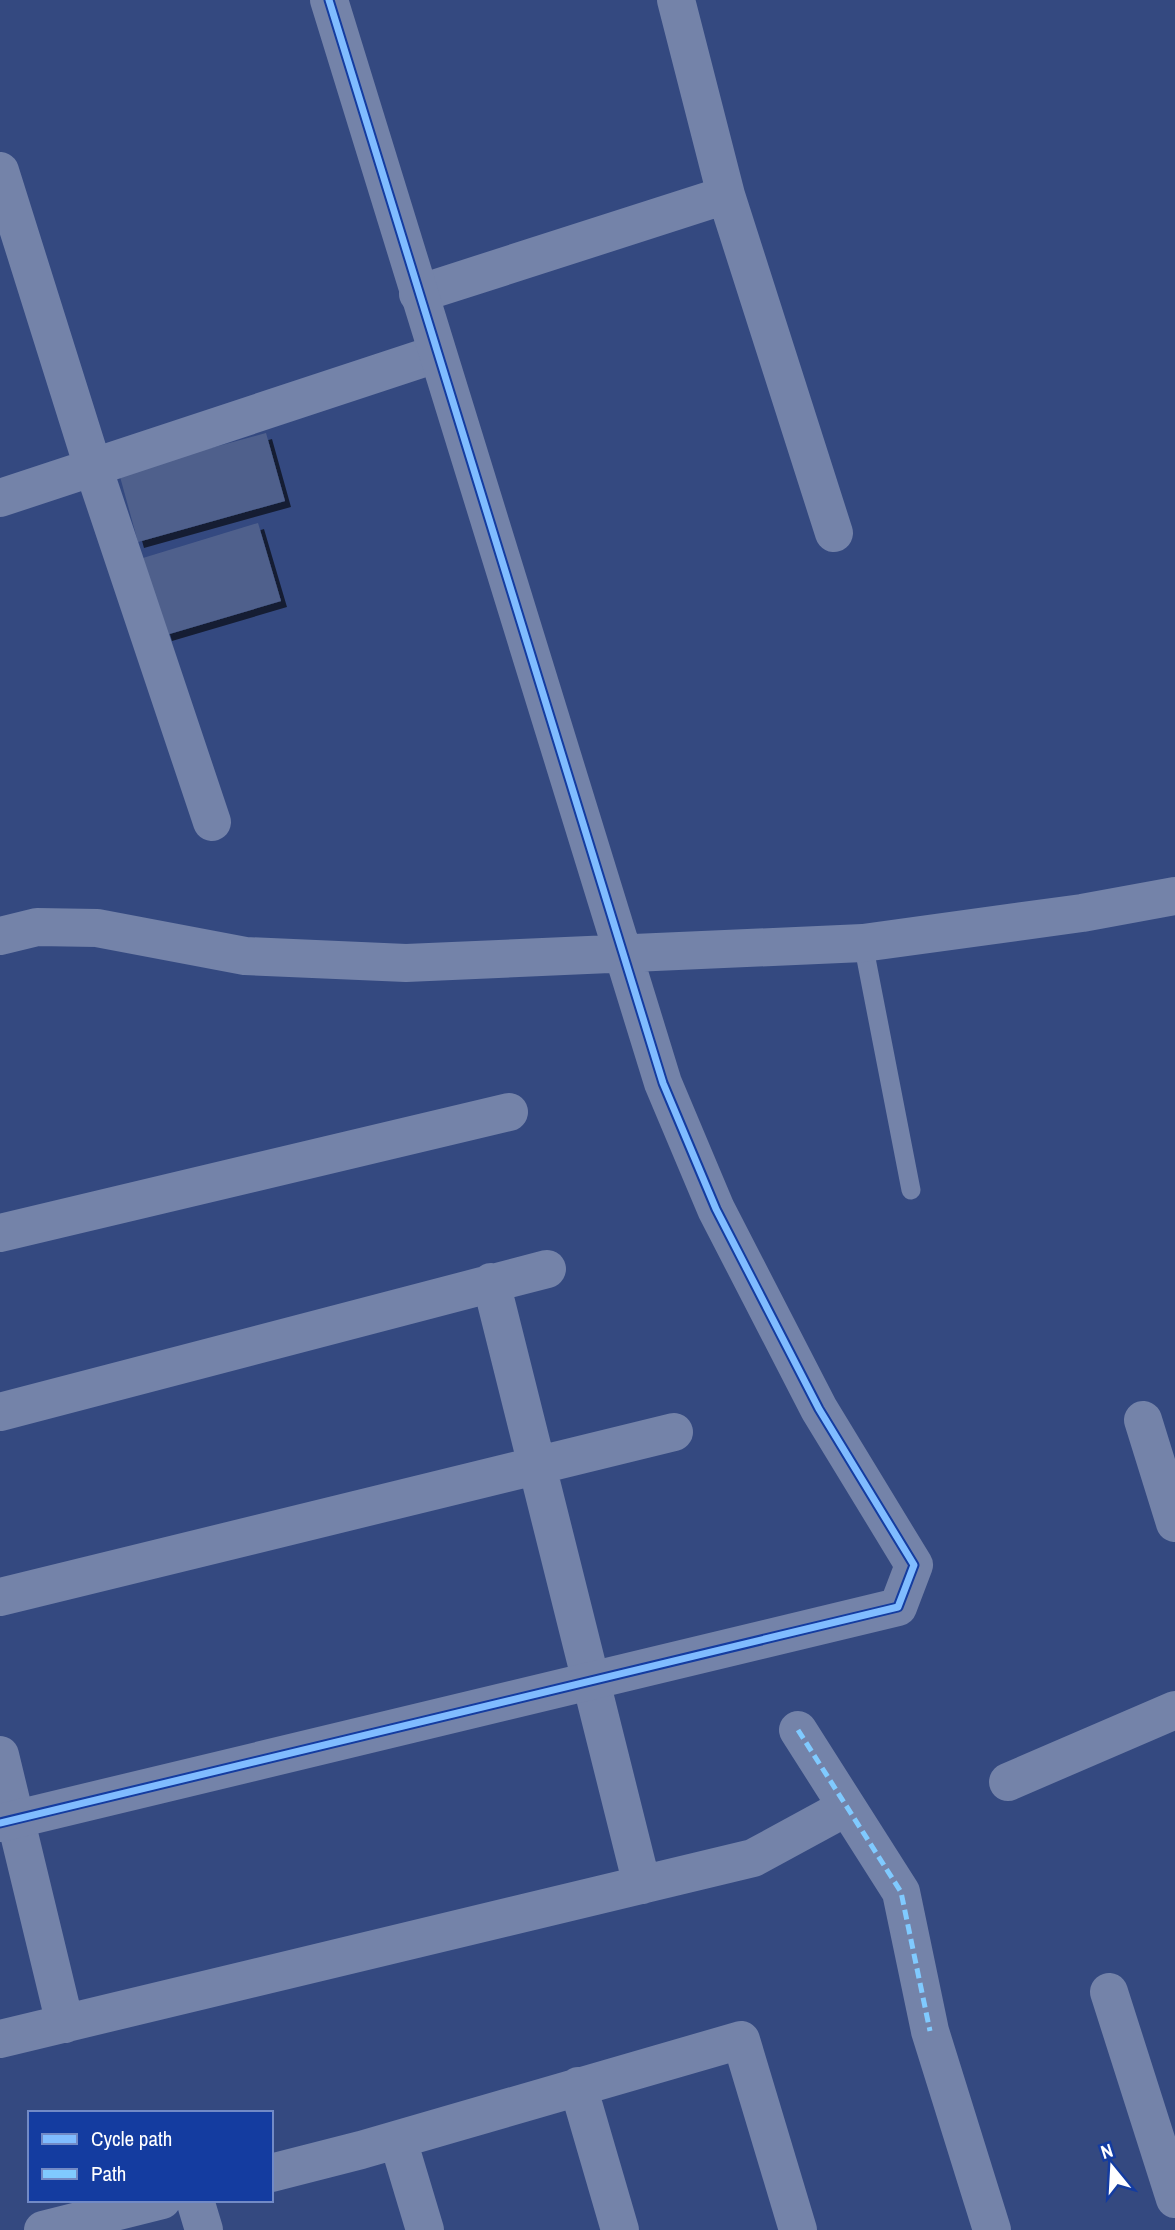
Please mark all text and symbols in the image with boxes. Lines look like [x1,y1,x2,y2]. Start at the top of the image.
legend [28,2111,273,2202]
text: Cycle path [91,2124,172,2153]
north arrow [1077,2132,1147,2202]
text: N [1097,2137,1116,2165]
text: Path [91,2159,126,2188]

